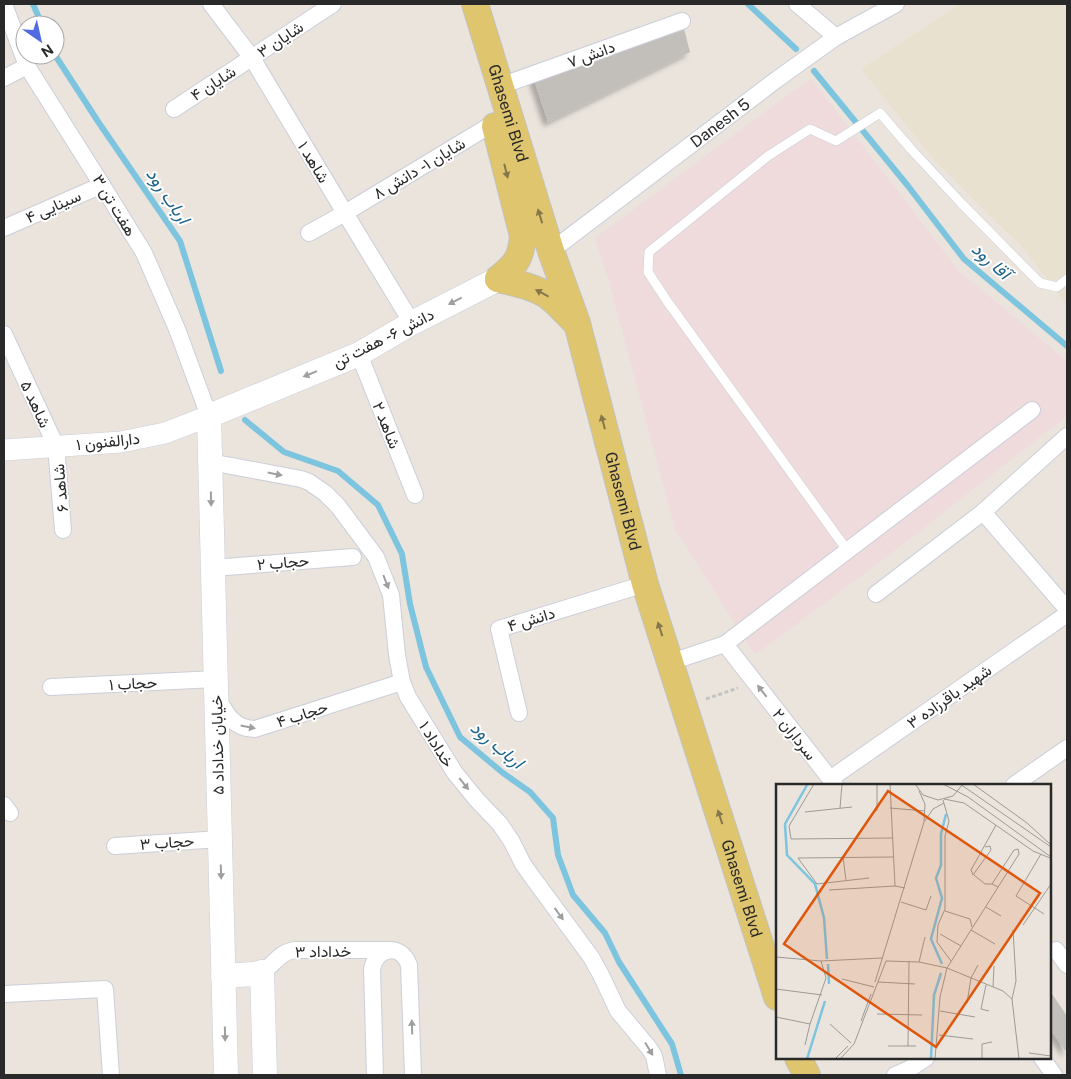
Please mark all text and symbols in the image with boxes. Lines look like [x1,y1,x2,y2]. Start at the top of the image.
north arrow [15,15,65,65]
street label: شایان ۳ [254,17,307,62]
street label: دانش ۷ [565,37,618,73]
text: N [38,41,56,60]
street label: شایان ۴ [187,62,239,105]
street label: Ghasemi Blvd [484,62,532,164]
street label: Danesh 5 [687,94,754,152]
street label: شایان ۱ - دانش ۸ [370,134,469,204]
street label: شاهد ۱ [294,138,333,186]
one-way arrow [502,163,510,178]
water label: ارباب رود [141,164,196,230]
street label: هفت تن ۳ [88,171,140,240]
street label: سینایی ۴ [23,186,84,228]
one-way arrow [536,208,544,223]
water label: آقا رود [967,238,1019,287]
one-way arrow [535,289,549,297]
one-way arrow [448,297,462,305]
street label: دانش ۶ - هفت تن [329,305,437,373]
one-way arrow [303,371,317,379]
street label: شاهد ۵ [16,378,55,431]
street label: شاهد ۲ [369,399,404,451]
one-way arrow [598,414,606,429]
street label: دارالفنون ۱ [75,429,141,455]
street label: Ghasemi Blvd [601,450,645,553]
street label: شاهد ۶ [49,463,72,513]
one-way arrow [268,471,284,479]
one-way arrow [207,492,215,508]
street label: حجاب ۲ [256,551,310,574]
one-way arrow [382,574,390,589]
street label: دانش ۴ [505,603,558,637]
one-way arrow [656,621,664,636]
street label: شهید باقرزاده ۳ [903,660,996,733]
street label: حجاب ۱ [108,673,158,694]
one-way arrow [757,685,768,698]
street label: خیابان خداداد ۵ [207,695,228,795]
street label: حجاب ۴ [274,697,330,732]
street label: سرداران ۲ [768,705,821,764]
water label: ارباب رود [466,716,529,775]
street label: خداداد ۱ [415,718,458,771]
one-way arrow [241,724,257,732]
one-way arrow [458,777,469,790]
inset map [776,784,1051,1059]
one-way arrow [715,809,723,824]
street label: حجاب ۳ [139,831,195,854]
street label: Ghasemi Blvd [717,837,766,939]
one-way arrow [217,864,225,880]
one-way arrow [554,907,564,921]
street label: خداداد ۳ [295,942,352,961]
one-way arrow [407,1018,415,1034]
one-way arrow [221,1026,229,1042]
one-way arrow [644,1042,653,1055]

